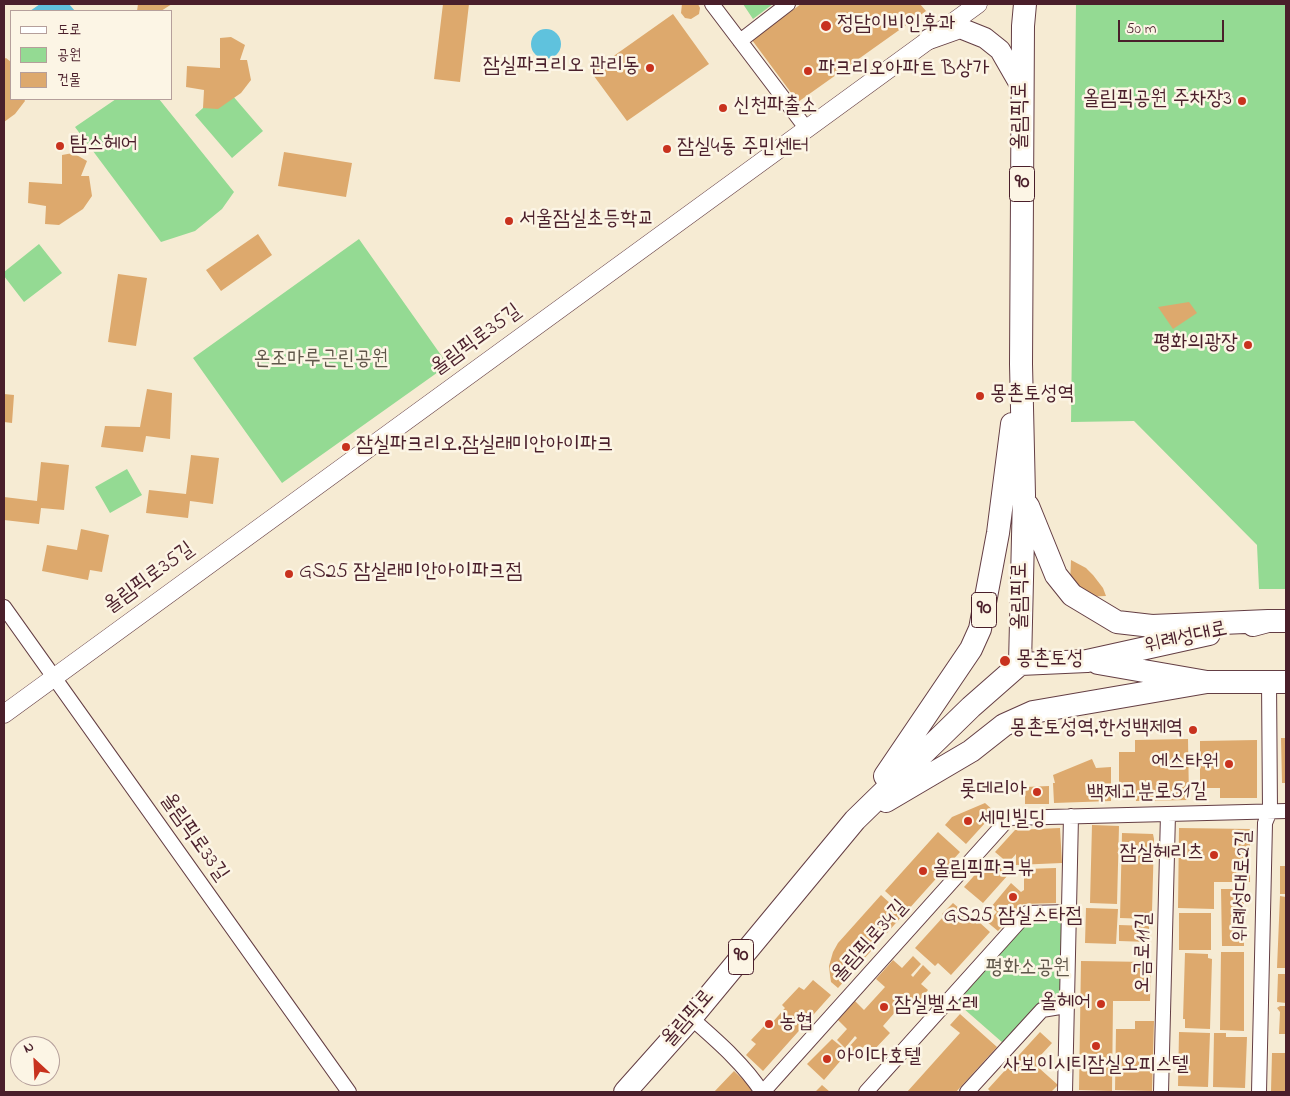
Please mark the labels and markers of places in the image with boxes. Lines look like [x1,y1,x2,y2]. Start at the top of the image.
place label: 정담이비인후과 [837,13,955,39]
marker: 정담이비인후과 [819,19,833,33]
place label: 잠실파크리오 관리동 [483,55,640,81]
place label: 파크리오아파트 B상가 [818,58,989,84]
marker: 잠실파크리오 관리동 [644,62,656,74]
marker: 파크리오아파트 B상가 [802,65,814,77]
place label: 올림픽공원 주차장3 [1083,88,1232,114]
place label: 신천파출소 [733,95,817,121]
marker: 올림픽공원 주차장3 [1236,95,1248,107]
marker: 신천파출소 [717,102,729,114]
place label: 탐스헤어 [70,133,138,159]
place label: 잠실4동 주민센터 [677,136,809,162]
marker: 탐스헤어 [54,140,66,152]
marker: 잠실4동 주민센터 [661,143,673,155]
place label: 서울잠실초등학교 [519,208,654,234]
marker: 서울잠실초등학교 [503,215,515,227]
place label: 평화의광장 [1154,332,1238,358]
marker: 평화의광장 [1242,339,1254,351]
place label: 몽촌토성역 [990,383,1074,409]
marker: 몽촌토성역 [974,390,986,402]
place label: 잠실파크리오.잠실래미안아이파크 [356,434,614,460]
marker: 잠실파크리오.잠실래미안아이파크 [340,441,352,453]
place label: GS25 잠실래미안아이파크점 [299,561,522,587]
marker: GS25 잠실래미안아이파크점 [283,568,295,580]
place label: 몽촌토성 [1016,648,1084,674]
marker: 몽촌토성 [998,654,1012,668]
place label: 몽촌토성역.한성백제역 [1010,717,1183,743]
marker: 몽촌토성역.한성백제역 [1187,724,1199,736]
place label: 에스타워 [1151,751,1219,777]
marker: 에스타워 [1223,758,1235,770]
place label: 롯데리아 [959,779,1027,805]
marker: 롯데리아 [1031,786,1043,798]
place label: 세민빌딩 [978,808,1046,834]
marker: 세민빌딩 [962,815,974,827]
place label: 잠실헤리츠 [1120,842,1204,868]
marker: 잠실헤리츠 [1208,849,1220,861]
place label: 올림픽파크뷰 [933,858,1034,884]
marker: 올림픽파크뷰 [917,865,929,877]
marker: GS25 잠실스타점 [1007,891,1019,903]
place label: GS25 잠실스타점 [944,905,1082,931]
place label: 올헤어 [1040,991,1091,1017]
place label: 잠실벨소레 [894,994,978,1020]
marker: 올헤어 [1095,998,1107,1010]
marker: 잠실벨소레 [878,1001,890,1013]
place label: 농협 [779,1011,813,1037]
marker: 농협 [763,1018,775,1030]
marker: 사보이시티잠실오피스텔 [1090,1040,1102,1052]
place label: 아이다호텔 [837,1046,921,1072]
marker: 아이다호텔 [821,1053,833,1065]
place label: 사보이시티잠실오피스텔 [1003,1054,1189,1080]

